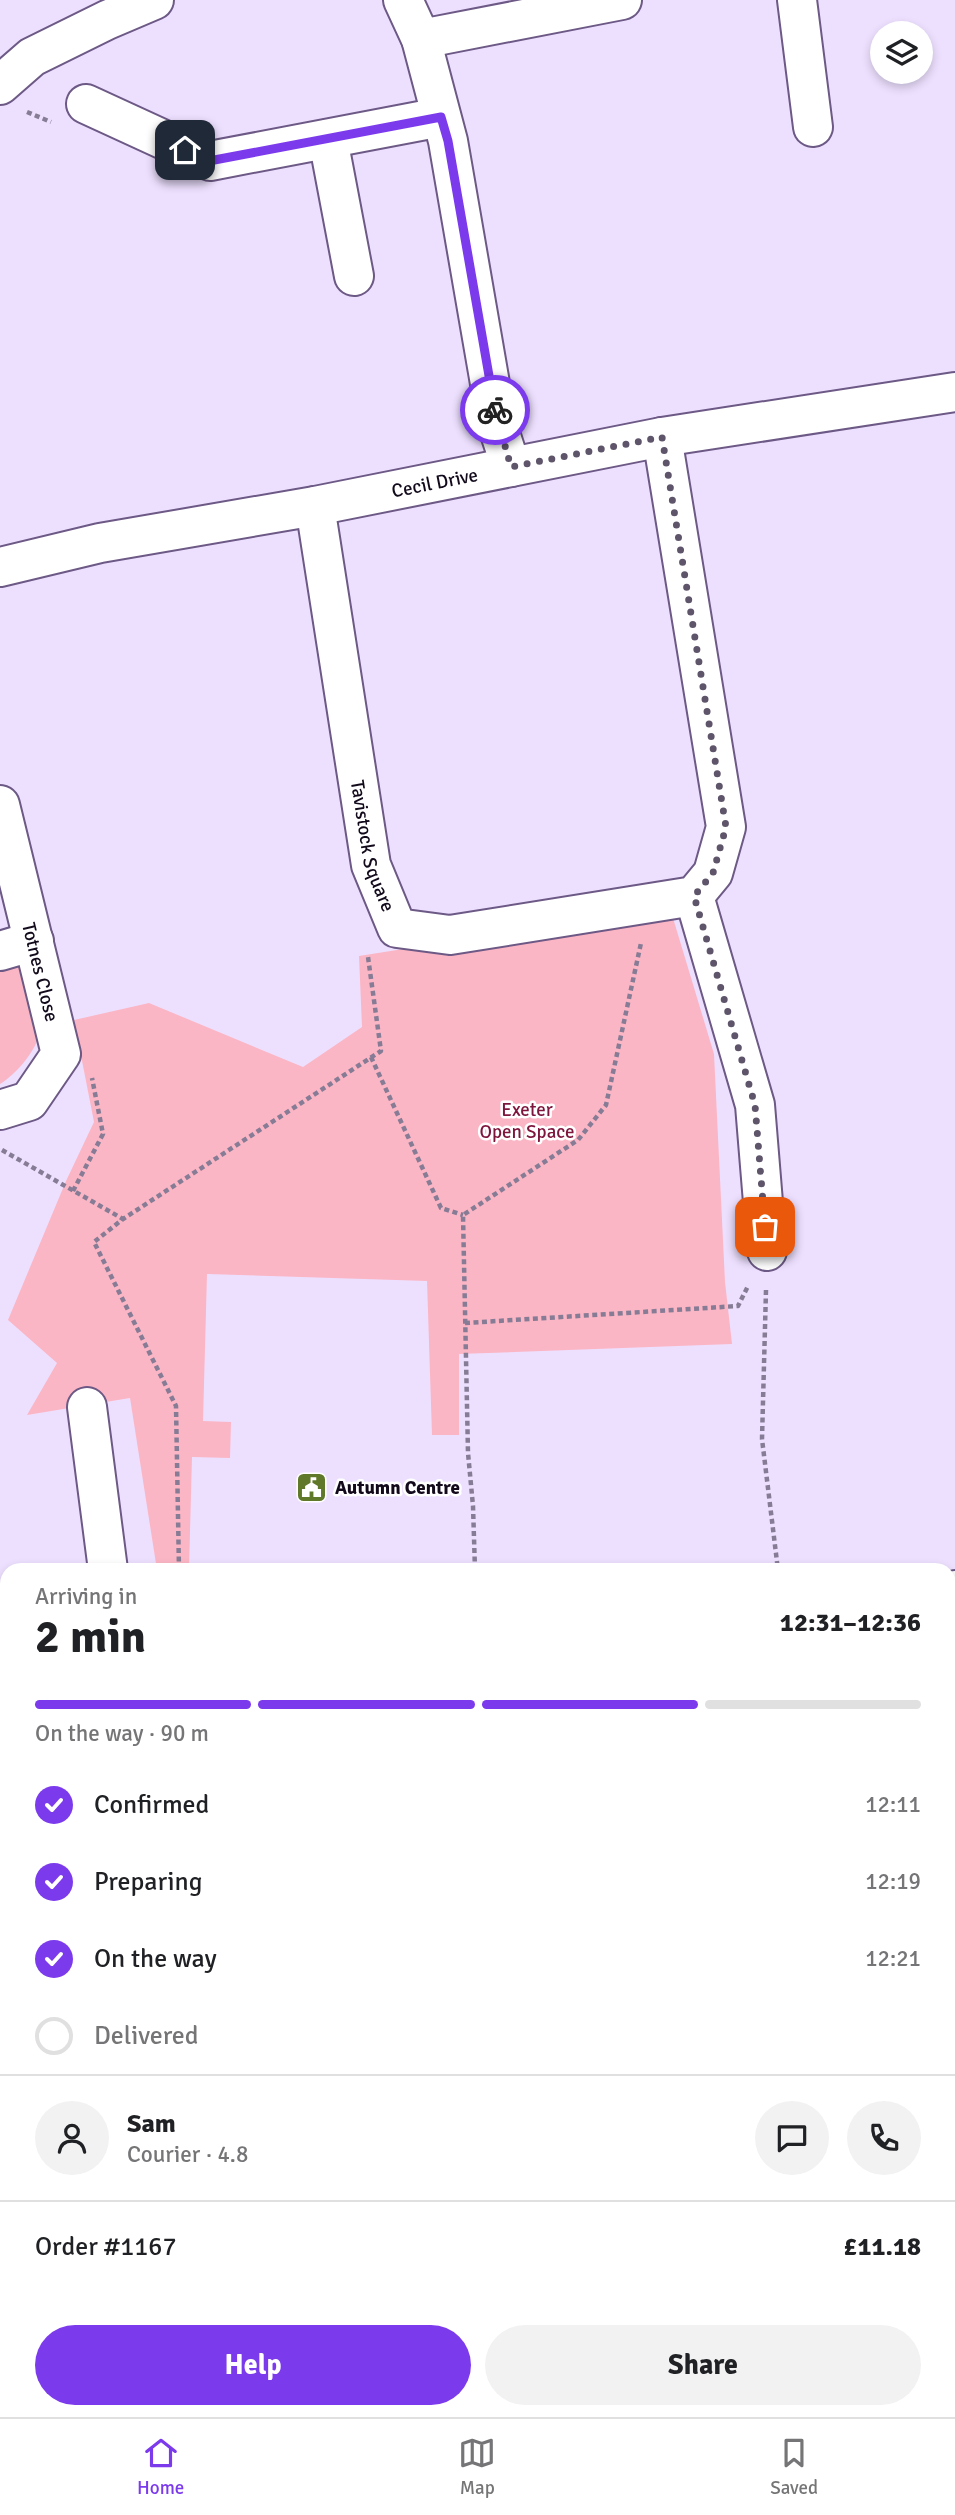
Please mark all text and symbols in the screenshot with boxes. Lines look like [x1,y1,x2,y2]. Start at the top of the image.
map controls [870,21,933,84]
button: layers [870,21,933,84]
pin [155,120,215,180]
icon: home [166,131,204,169]
courier [460,375,530,445]
icon: bike [476,391,514,429]
street label: Cecil Drive [390,463,480,503]
street label: Tavistock Square [345,778,400,915]
street label: Totnes Close [16,920,64,1024]
park label: Exeter Open Space [479,1098,575,1144]
pin [735,1197,795,1257]
icon: bag [746,1208,784,1246]
public building icon: Autumn Centre [295,1470,329,1504]
place label: Autumn Centre [335,1476,460,1500]
text: Arriving in [35,1582,137,1611]
text: 12:31–12:36 [780,1607,921,1639]
text: 2 min [35,1609,146,1665]
text: On the way · 90 m [35,1719,209,1748]
icon: check [35,1786,73,1824]
text: Confirmed [94,1789,209,1821]
text: 12:11 [865,1790,921,1819]
icon: check [35,1863,73,1901]
text: Preparing [94,1866,202,1898]
text: 12:19 [865,1867,921,1896]
icon: check [35,1940,73,1978]
text: On the way [94,1943,217,1975]
text: 12:21 [865,1944,921,1973]
text: Delivered [94,2020,199,2052]
button: person [35,2101,109,2175]
button: chat [755,2101,829,2175]
button: phone [847,2101,921,2175]
text: Sam [127,2108,176,2140]
text: Courier · 4.8 [127,2140,248,2169]
text: Order #1167 [35,2231,176,2263]
text: £11.18 [843,2231,921,2263]
button: Help [35,2325,471,2405]
button: Share [485,2325,921,2405]
tab: Home [137,2434,184,2500]
tab: Map [458,2434,496,2500]
tab: Saved [770,2434,818,2500]

